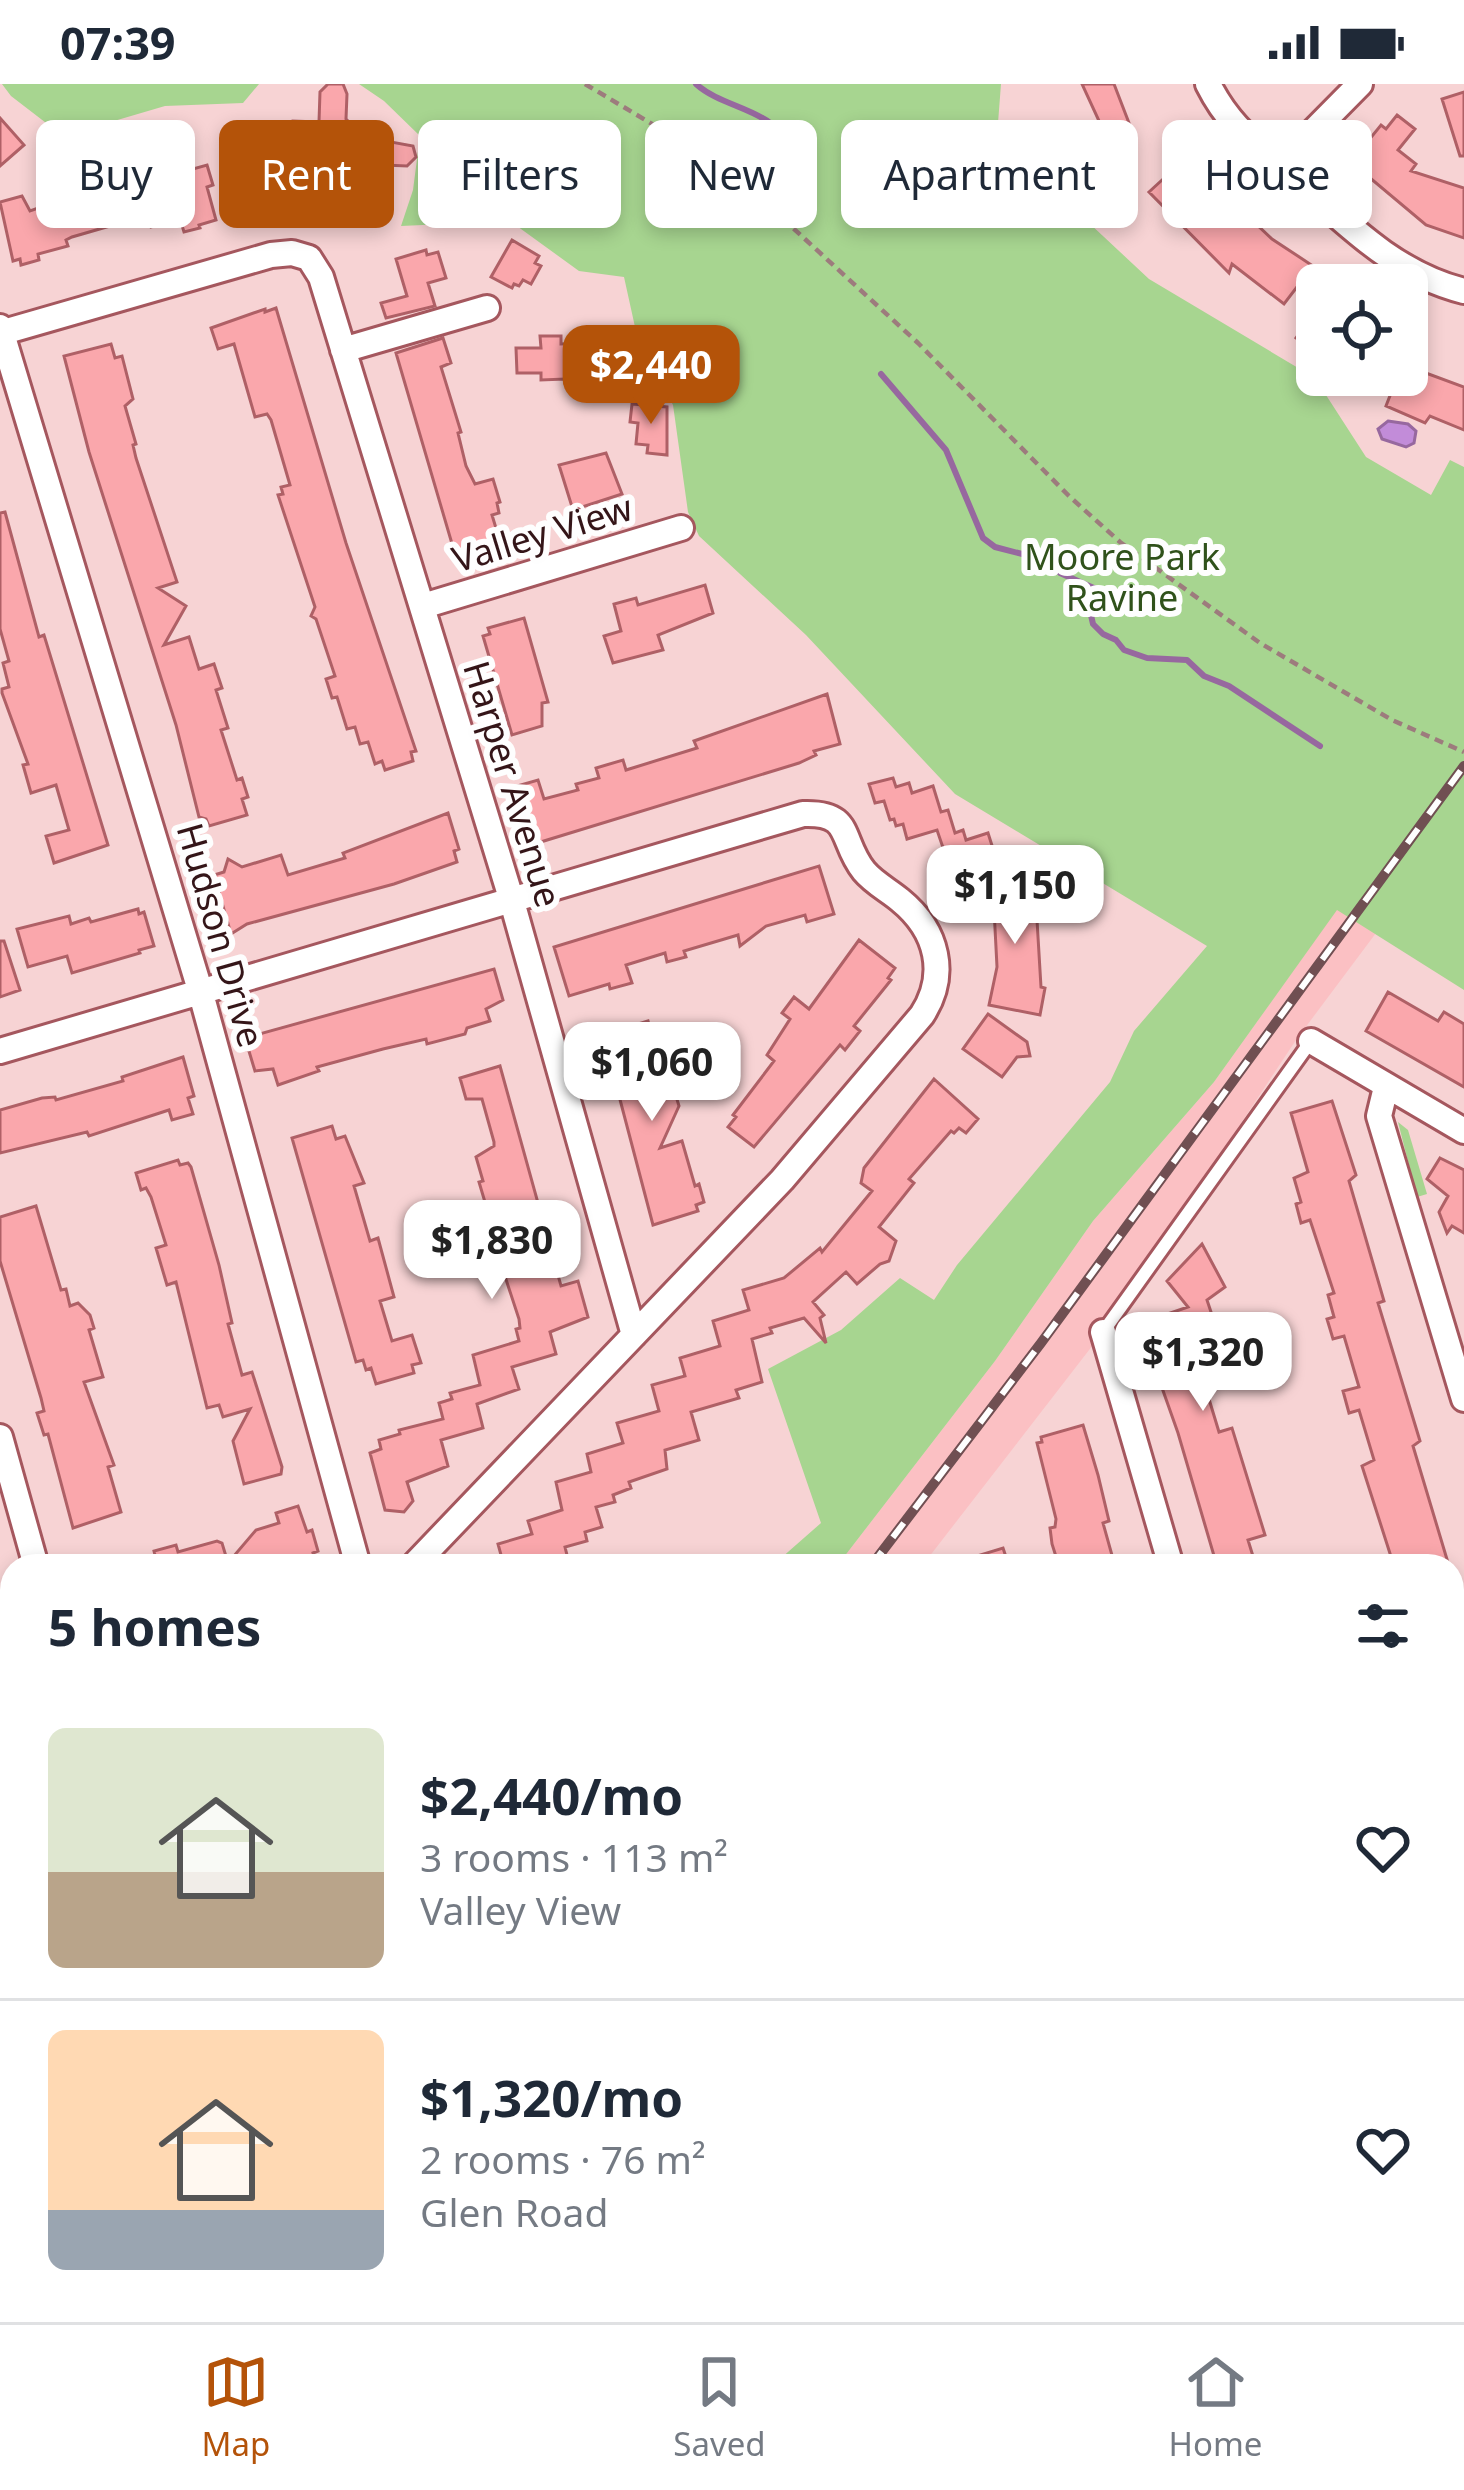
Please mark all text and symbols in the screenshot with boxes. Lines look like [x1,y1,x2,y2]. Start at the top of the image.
text: 07:39 [60,12,176,73]
chip: Buy [36,120,195,228]
chip: Rent [219,120,394,228]
chip: Filters [418,120,621,228]
chip: New [645,120,817,228]
chip: Apartment [841,120,1138,228]
chip: House [1162,120,1372,228]
map controls [1296,264,1428,396]
button: locate [1296,264,1428,396]
pin: $2,440 [553,325,749,427]
text: $2,440 [590,337,712,390]
street label: Valley View [446,482,638,584]
park label: Moore Park Ravine [1024,532,1220,622]
street label: Harper Avenue [452,655,574,913]
street label: Hudson Drive [166,817,276,1053]
pin: $1,150 [917,845,1113,947]
text: $1,150 [954,857,1076,910]
pin: $1,060 [554,1022,750,1124]
text: $1,060 [591,1034,713,1087]
pin: $1,830 [394,1200,590,1302]
text: $1,830 [431,1212,553,1265]
pin: $1,320 [1105,1312,1301,1414]
text: $1,320 [1142,1324,1264,1377]
text: 5 homes [48,1591,261,1661]
icon: filters [1350,1593,1416,1659]
text: $2,440/mo [420,1760,683,1830]
icon: home [144,1776,288,1920]
icon: heart [1350,1815,1416,1881]
text: 3 rooms · 113 m² [420,1830,728,1883]
text: Valley View [420,1883,621,1936]
text: $1,320/mo [420,2062,683,2132]
icon: home [144,2078,288,2222]
icon: heart [1350,2117,1416,2183]
text: 2 rooms · 76 m² [420,2132,706,2185]
text: Glen Road [420,2185,608,2238]
tab: Map [202,2349,270,2466]
tab: Saved [673,2349,766,2466]
tab: Home [1169,2349,1262,2466]

